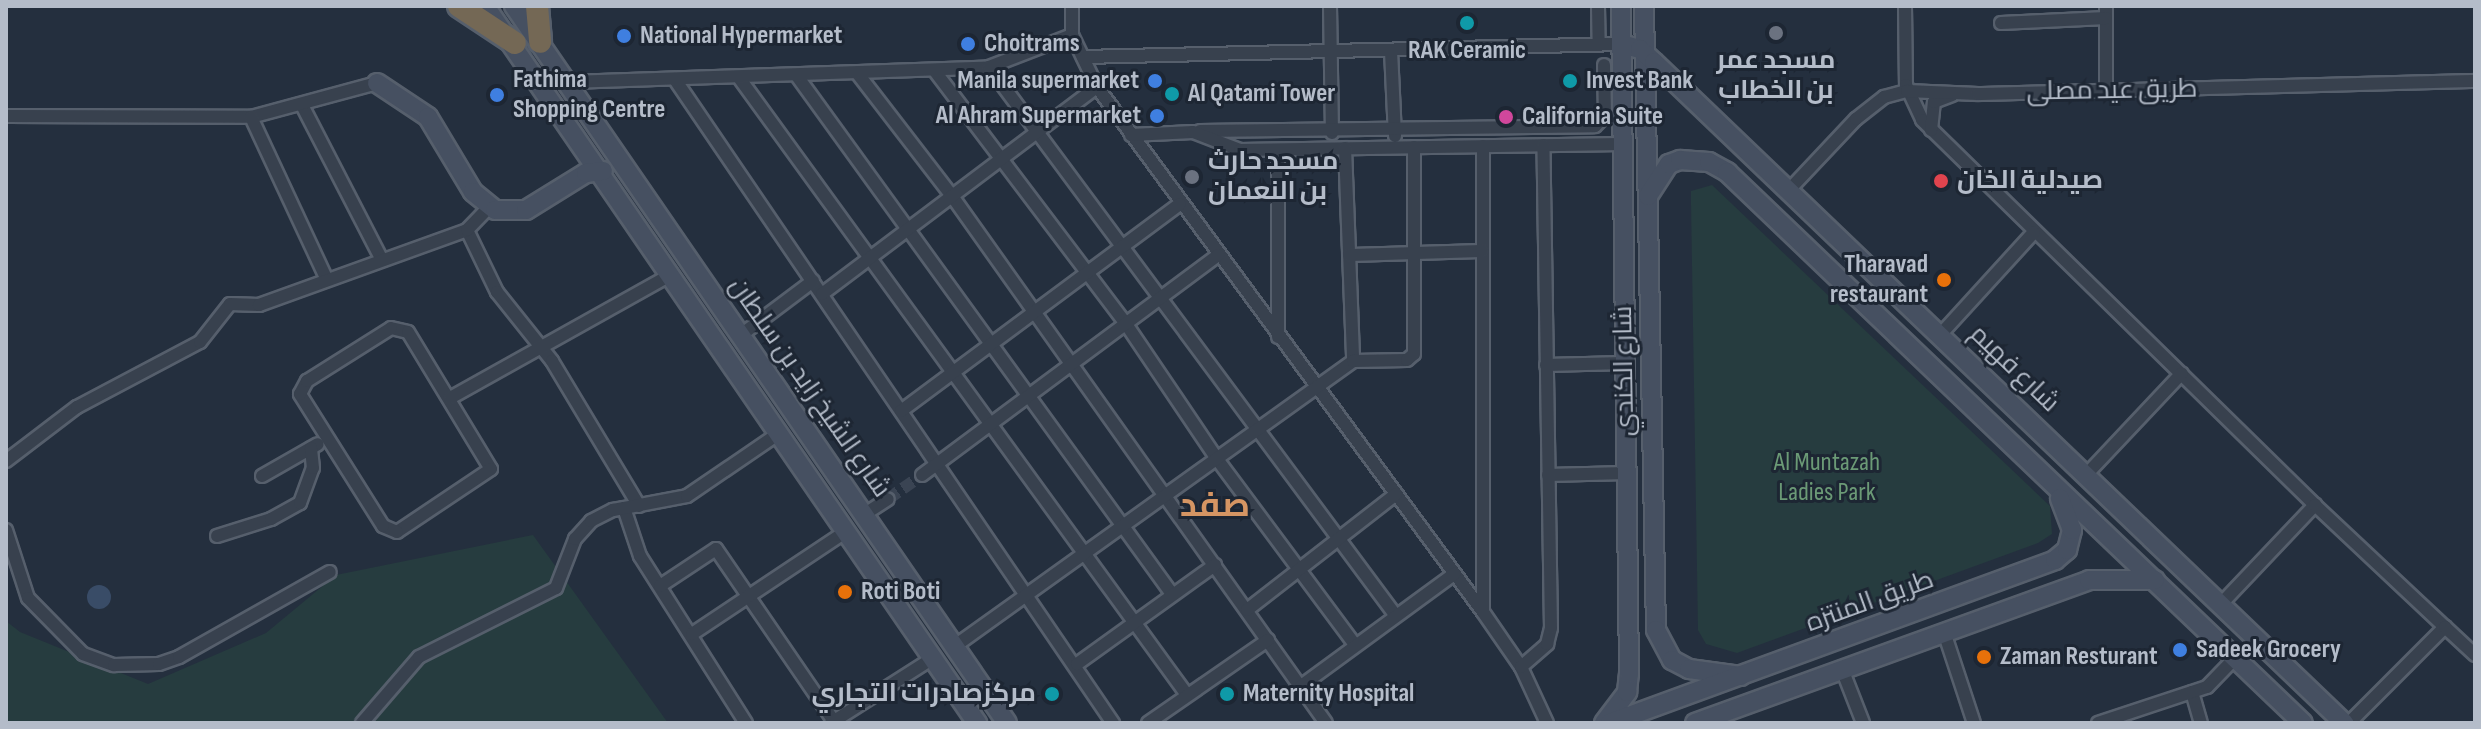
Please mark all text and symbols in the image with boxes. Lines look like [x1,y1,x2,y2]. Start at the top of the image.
marker: RAK Ceramic [1458,14,1476,32]
place label: National Hypermarket [640,20,842,52]
marker: مسجد عمر بن الخطاب [1767,24,1785,42]
marker: National Hypermarket [615,27,633,45]
place label: Choitrams [984,28,1080,60]
marker: Choitrams [959,35,977,53]
place label: RAK Ceramic [1408,35,1526,67]
place label: مسجد عمر بن الخطاب [1717,45,1835,106]
place label: Fathima Shopping Centre [513,64,665,126]
place label: Manila supermarket [957,65,1139,97]
place label: Invest Bank [1586,65,1693,97]
marker: Manila supermarket [1146,72,1164,90]
marker: Invest Bank [1561,72,1579,90]
street label: طريق عيد مصلى [2026,74,2198,108]
place label: Al Qatami Tower [1188,78,1335,110]
marker: Al Qatami Tower [1163,85,1181,103]
marker: Fathima Shopping Centre [488,86,506,104]
place label: Al Ahram Supermarket [936,100,1141,132]
place label: California Suite [1522,101,1663,133]
marker: Al Ahram Supermarket [1148,107,1166,125]
marker: California Suite [1497,108,1515,126]
place label: مسجد حارث بن النعمان [1208,146,1338,208]
place label: صيدلية الخان [1957,165,2103,197]
marker: مسجد حارث بن النعمان [1183,168,1201,186]
marker: صيدلية الخان [1932,172,1950,190]
place label: Tharavad restaurant [1830,249,1928,310]
marker: Tharavad restaurant [1935,271,1953,289]
street label: شارع الشيخ زايد بن سلطان [721,272,897,504]
street label: شارع الكندي [1608,305,1642,437]
street label: شارع فهيم [1963,319,2065,419]
park label: Al Muntazah Ladies Park [1774,447,1880,508]
district label: صفد [1180,486,1250,526]
street label: طريق المنتزه [1802,565,1938,639]
place label: Roti Boti [861,576,940,608]
marker: Roti Boti [836,583,854,601]
place label: Sadeek Grocery [2196,634,2341,666]
place label: Zaman Resturant [2000,641,2158,673]
marker: Sadeek Grocery [2171,641,2189,659]
marker: Zaman Resturant [1975,648,1993,666]
place label: مركزصادرات التجاري [812,678,1036,710]
place label: Maternity Hospital [1243,678,1414,710]
marker: مركزصادرات التجاري [1043,685,1061,703]
marker: Maternity Hospital [1218,685,1236,703]

